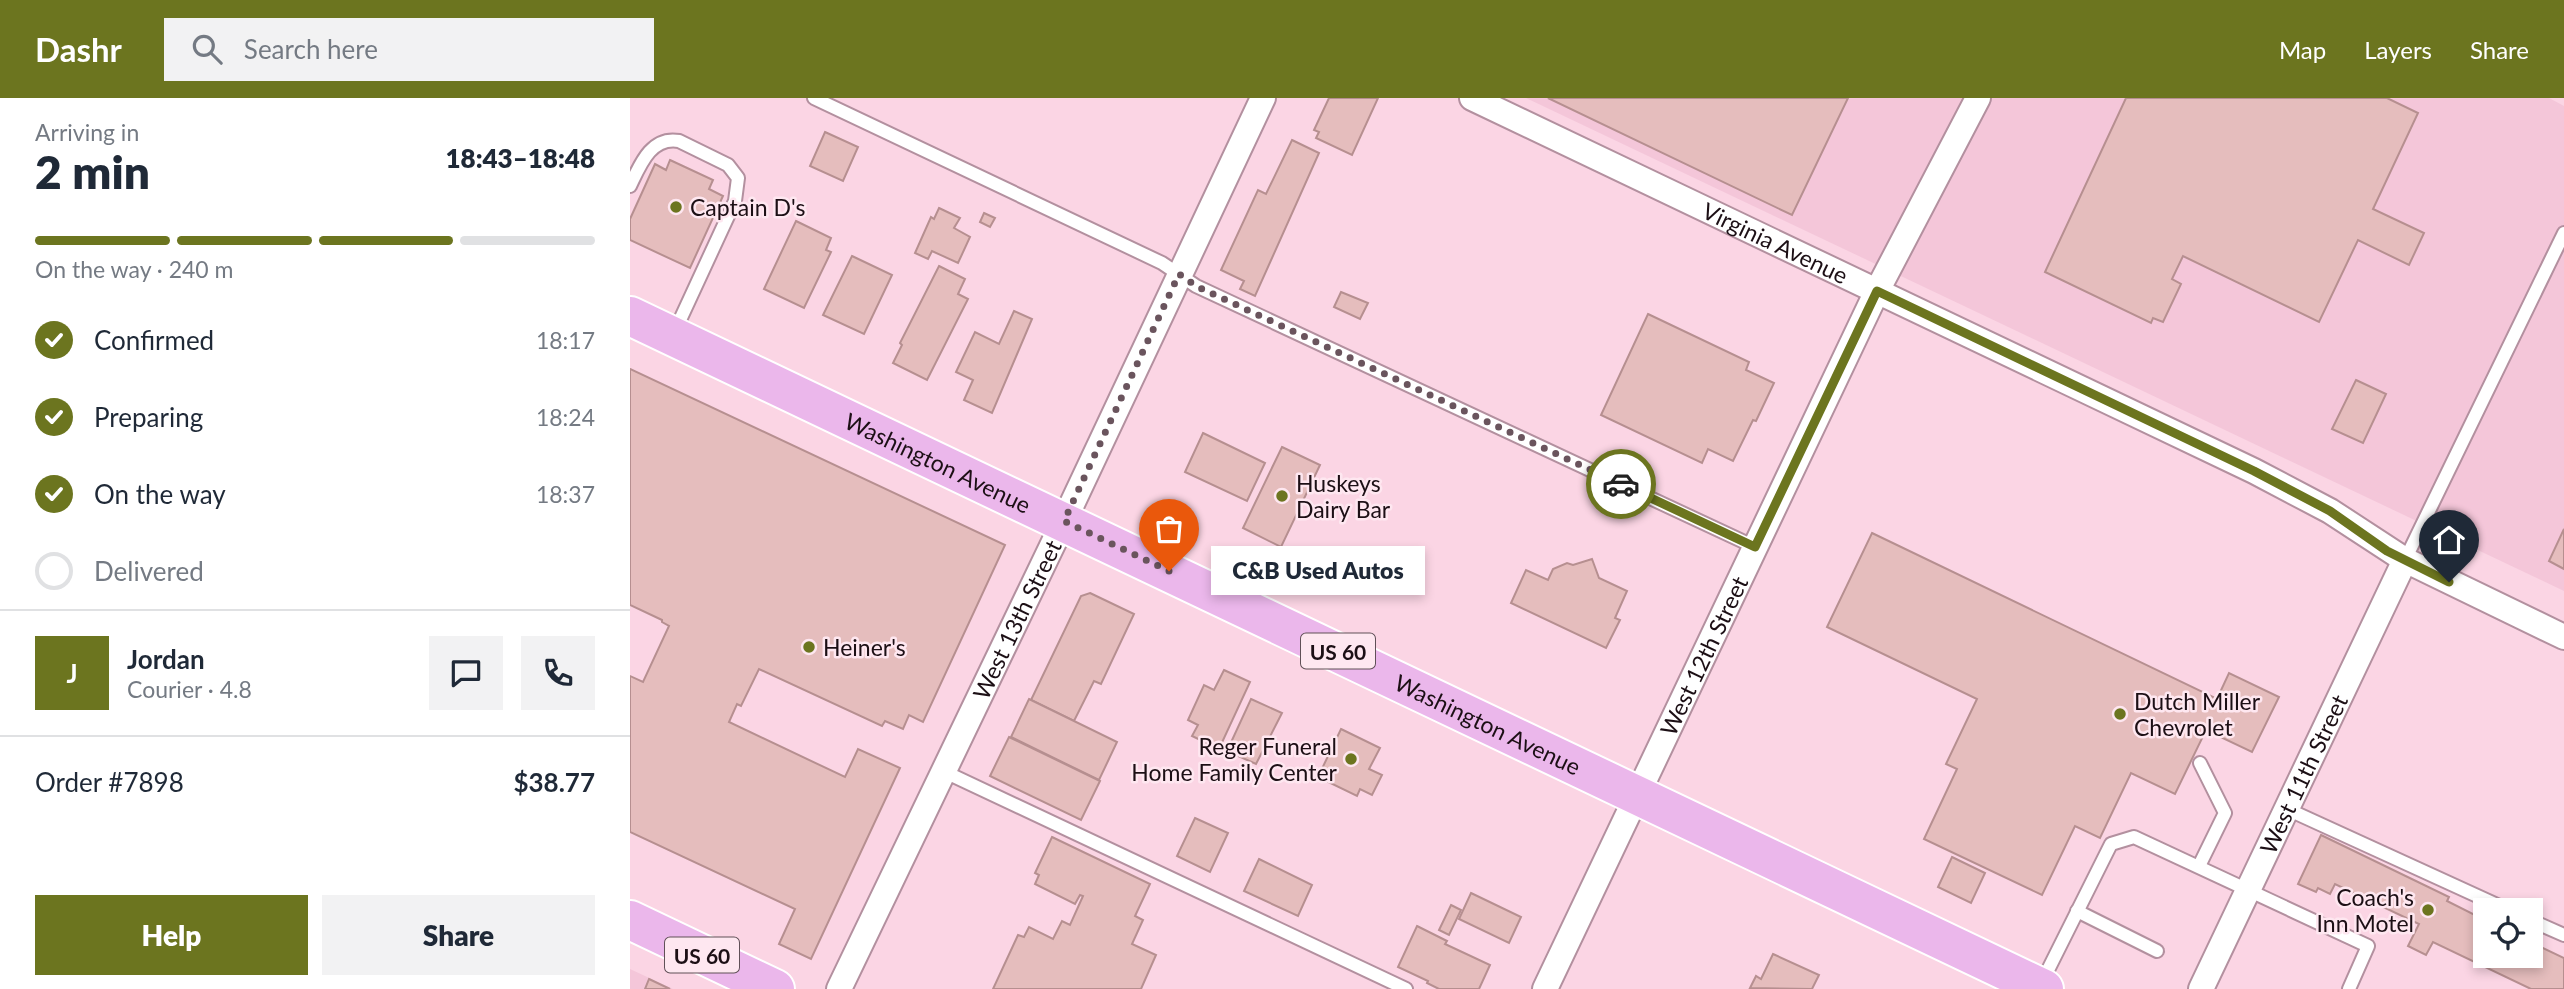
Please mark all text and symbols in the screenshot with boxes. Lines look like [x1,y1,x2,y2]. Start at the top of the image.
search box [164,18,654,81]
text: Dashr [35,29,122,69]
icon: search [188,30,226,68]
text: Search here [244,33,378,65]
text: Map [2279,35,2326,64]
text: Layers [2364,35,2432,64]
text: Share [2470,35,2529,64]
text: Arriving in [35,118,139,146]
text: 18:43–18:48 [445,142,595,174]
text: 2 min [35,144,150,199]
place label: Captain D's [690,193,805,221]
street label: Virginia Avenue [1698,196,1853,289]
marker: Captain D's [668,199,684,215]
text: On the way · 240 m [35,255,234,283]
icon: check [35,321,73,359]
text: Confirmed [94,324,214,356]
text: 18:17 [536,326,595,354]
icon: check [35,398,73,436]
text: Preparing [94,401,203,433]
text: 18:24 [536,403,595,431]
street label: Washington Avenue [840,406,1035,519]
courier [1586,449,1656,519]
icon: car [1602,465,1640,503]
place label: Huskeys Dairy Bar [1296,469,1391,523]
icon: check [35,475,73,513]
text: On the way [94,478,226,510]
text: 18:37 [536,480,595,508]
marker: Huskeys Dairy Bar [1274,488,1290,504]
pin [1139,499,1199,571]
icon: bag [1150,510,1188,548]
pin [2419,510,2479,582]
icon: home [2430,521,2468,559]
street label: West 13th Street [967,535,1067,704]
callout: C&B Used Autos [1211,546,1424,596]
text: Delivered [94,555,204,587]
text: C&B Used Autos [1232,556,1404,584]
street label: West 12th Street [1654,571,1754,740]
place label: Heiner's [823,633,906,661]
road number: US 60 [1301,634,1375,668]
button: chat [429,636,503,710]
button: phone [521,636,595,710]
marker: Heiner's [801,639,817,655]
text: Jordan [127,643,205,675]
text: J [66,657,78,689]
street label: Washington Avenue [1390,668,1585,780]
text: Courier · 4.8 [127,675,252,703]
place label: Dutch Miller Chevrolet [2134,687,2261,741]
street label: West 11th Street [2253,689,2353,858]
marker: Dutch Miller Chevrolet [2112,706,2128,722]
place label: Reger Funeral Home Family Center [1131,732,1338,786]
marker: Reger Funeral Home Family Center [1343,751,1359,767]
text: Order #7898 [35,766,184,798]
text: $38.77 [513,766,595,798]
place label: Coach's Inn Motel [2317,883,2414,937]
button: Help [35,895,308,975]
button: Share [322,895,595,975]
map controls [2473,898,2543,968]
button: locate [2473,898,2543,968]
marker: Coach's Inn Motel [2420,902,2436,918]
road number: US 60 [665,938,739,972]

